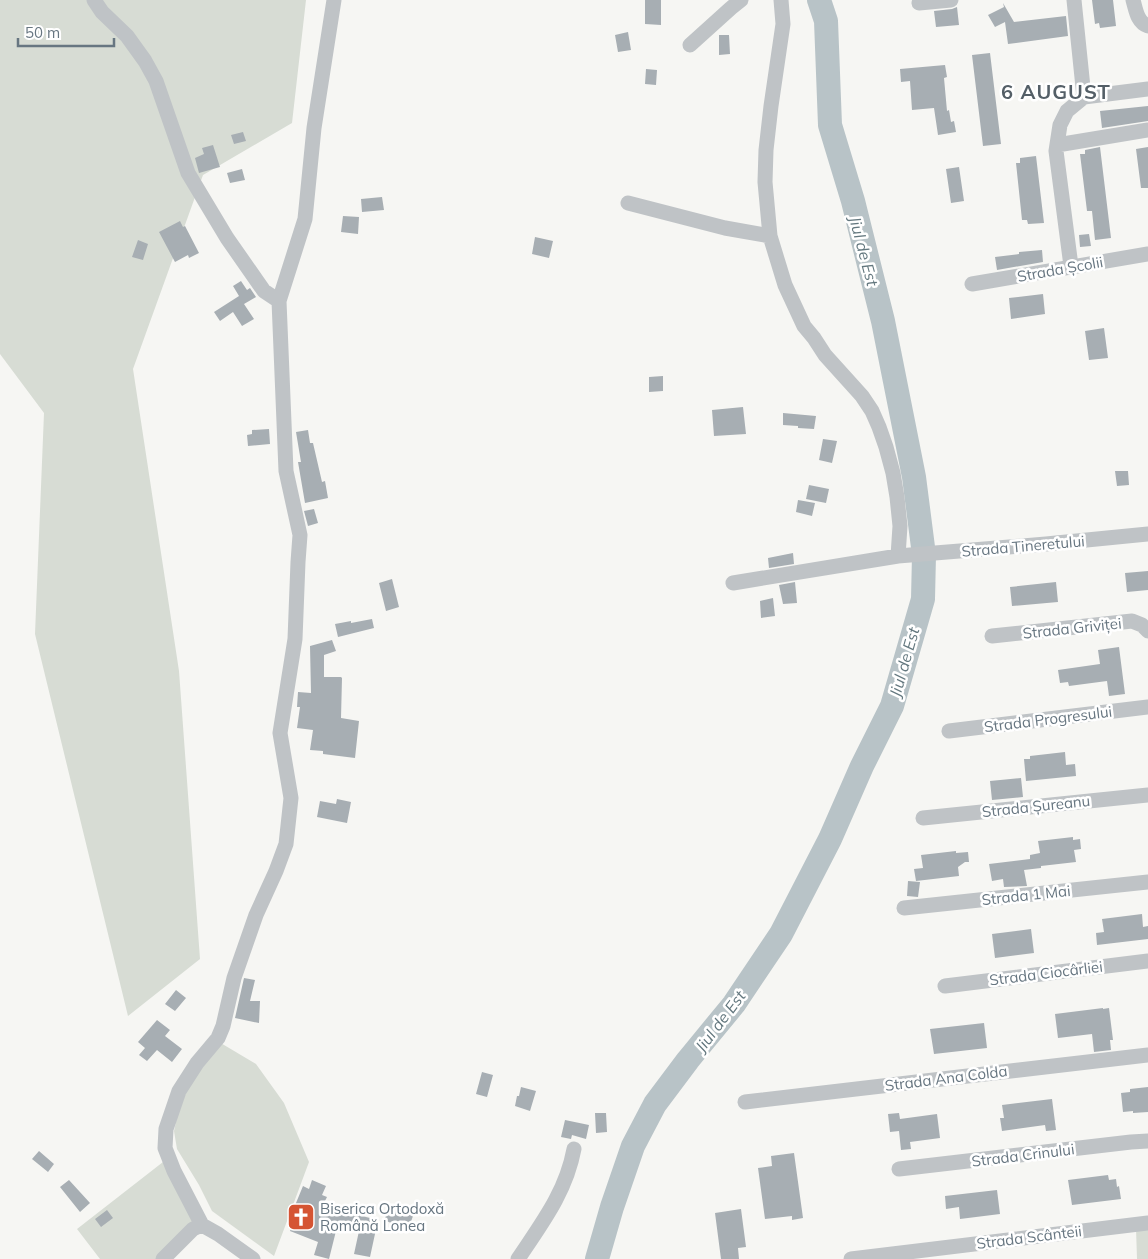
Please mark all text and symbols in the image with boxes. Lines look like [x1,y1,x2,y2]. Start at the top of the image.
scale bar [18,15,114,47]
text: 50 m [25,23,60,42]
district label: 6 AUGUST [1001,79,1111,104]
water label: Jiul de Est [845,212,883,289]
street label: Strada Școlii [1016,252,1104,286]
street label: Strada Tineretului [961,531,1085,561]
street label: Strada Griviței [1022,613,1122,643]
water label: Jiul de Est [884,624,924,701]
street label: Strada Progresului [983,702,1113,736]
street label: Strada Șureanu [981,791,1091,821]
street label: Strada 1 Mai [981,881,1071,909]
street label: Strada Ciocârliei [988,957,1104,989]
water label: Jiul de Est [689,986,750,1057]
street label: Strada Ana Colda [884,1061,1008,1095]
street label: Strada Crinului [971,1139,1075,1171]
place label: Biserica Ortodoxă Română Lonea [320,1199,444,1235]
church icon: Biserica Ortodoxă Română Lonea [286,1202,316,1232]
street label: Strada Scânteii [975,1221,1083,1253]

